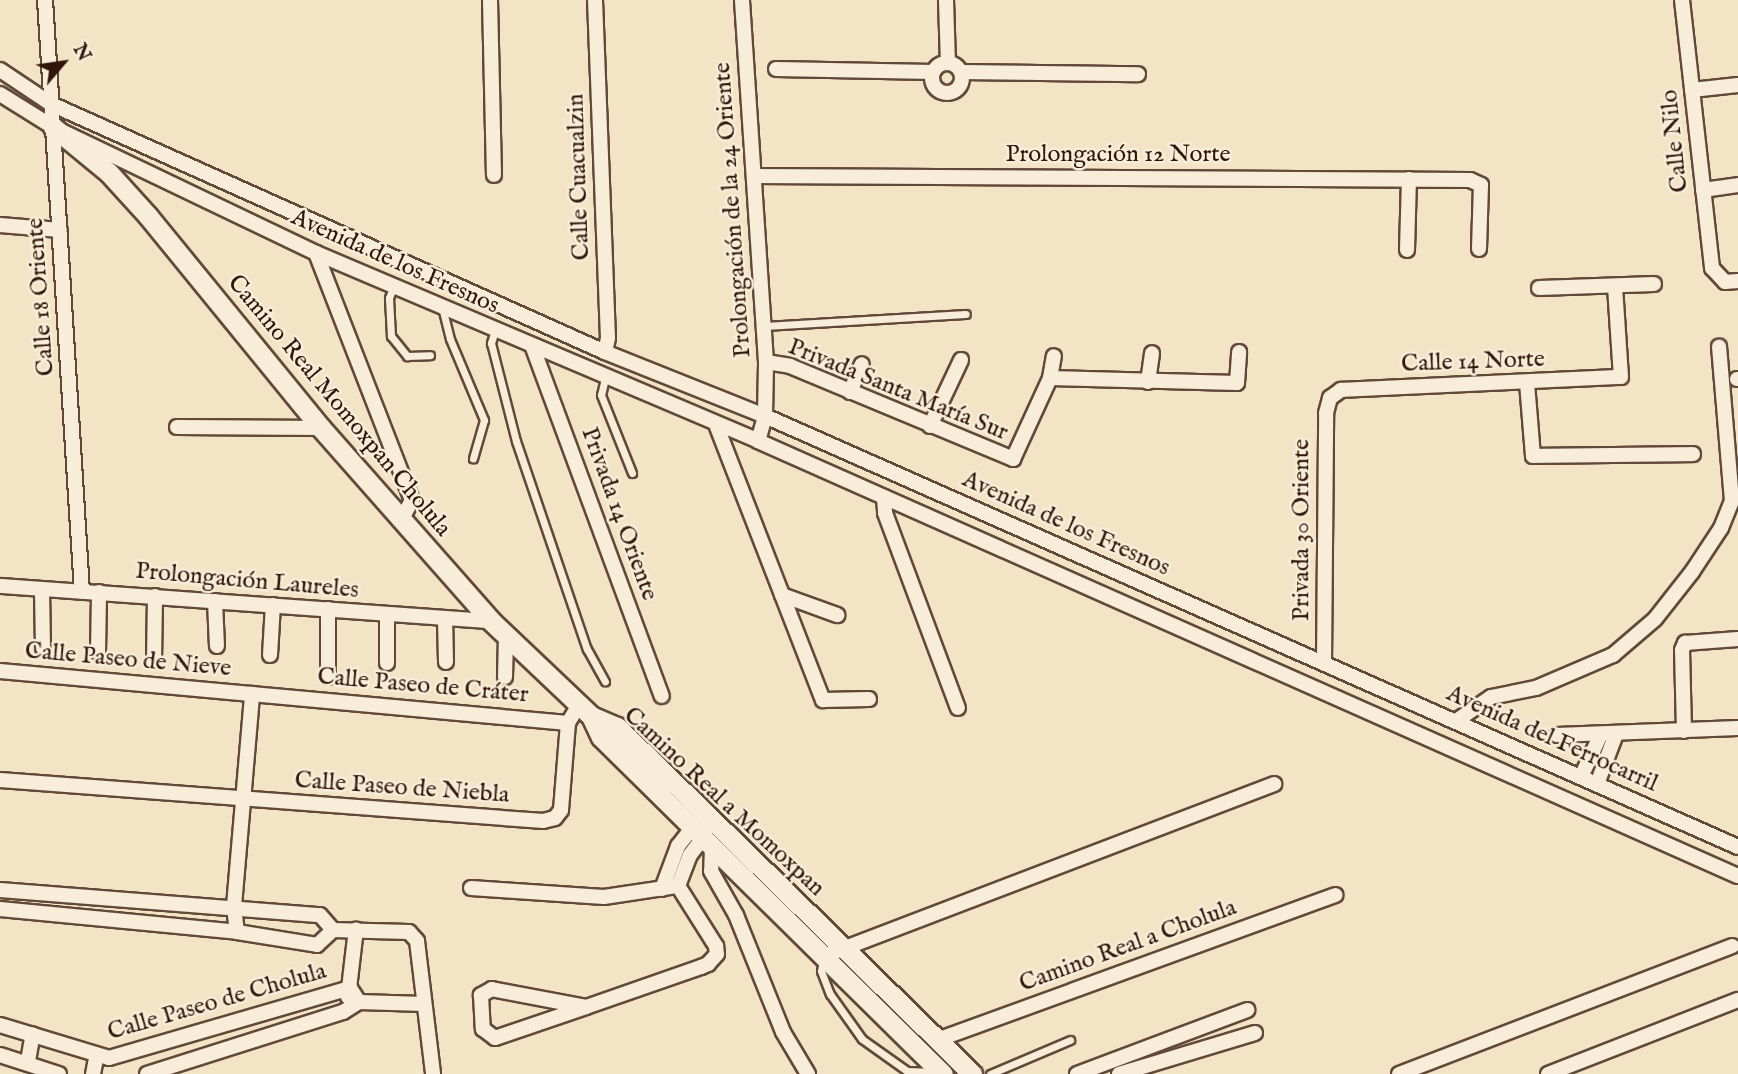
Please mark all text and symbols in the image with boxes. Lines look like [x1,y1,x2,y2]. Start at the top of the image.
north arrow [28,28,98,98]
text: N [67,40,96,66]
street label: Prolongación de la 24 Oriente [708,61,758,359]
street label: Calle Nilo [1655,88,1695,194]
street label: Calle Cuacualzin [562,93,596,261]
street label: Prolongación 12 Norte [1006,141,1230,169]
street label: Avenida de los Fresnos [287,203,503,321]
street label: Calle 18 Oriente [21,217,61,377]
street label: Camino Real Momoxpan Cholula [221,269,457,543]
street label: Privada Santa María Sur [784,333,1012,447]
street label: Calle 14 Norte [1401,345,1545,379]
street label: Privada 14 Oriente [574,423,664,605]
street label: Privada 30 Oriente [1288,439,1316,621]
street label: Avenida de los Fresnos [958,465,1174,583]
street label: Prolongación Laureles [134,557,360,605]
street label: Calle Paseo de Nieve [24,637,232,683]
street label: Calle Paseo de Cráter [316,662,530,710]
street label: Avenida del Ferrocarril [1442,679,1662,799]
street label: Camino Real a Momoxpan [617,701,831,903]
street label: Calle Paseo de Niebla [294,766,510,810]
street label: Camino Real a Cholula [1016,893,1240,999]
street label: Calle Paseo de Cholula [104,957,330,1047]

